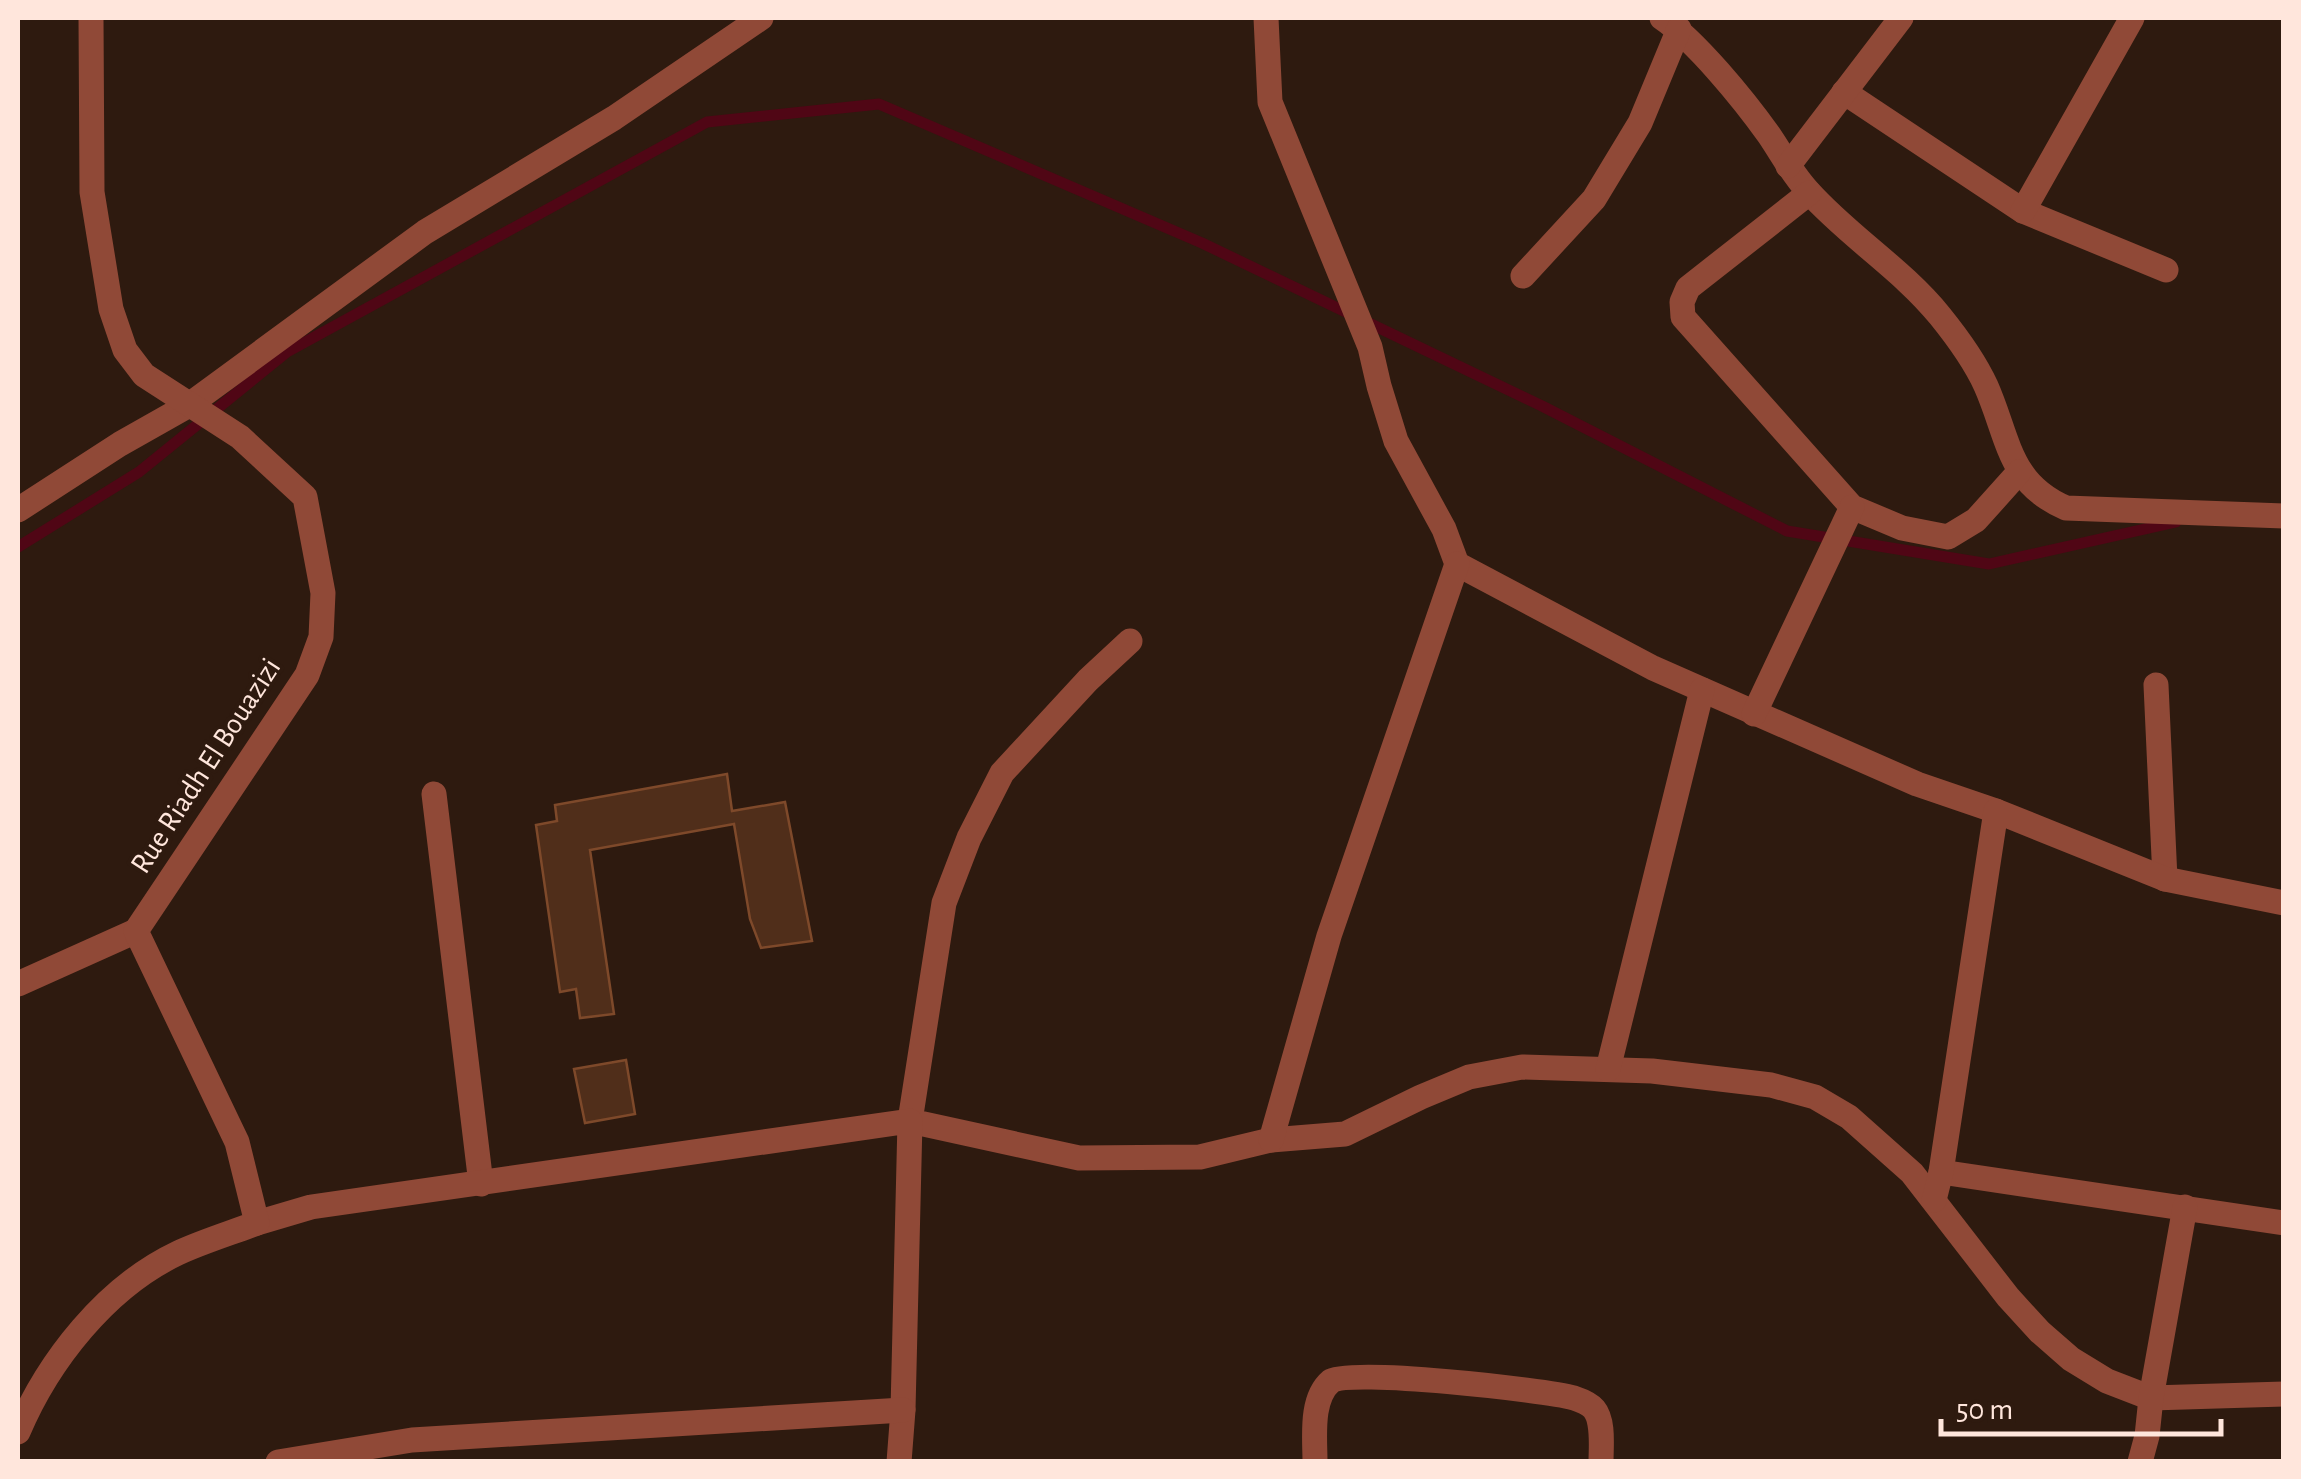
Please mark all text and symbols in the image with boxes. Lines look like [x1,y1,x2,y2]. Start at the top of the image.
street label: Rue Riadh El Bouazizi [125,653,287,879]
scale bar [1941,1374,2221,1436]
text: 50 m [1956,1395,2013,1425]

